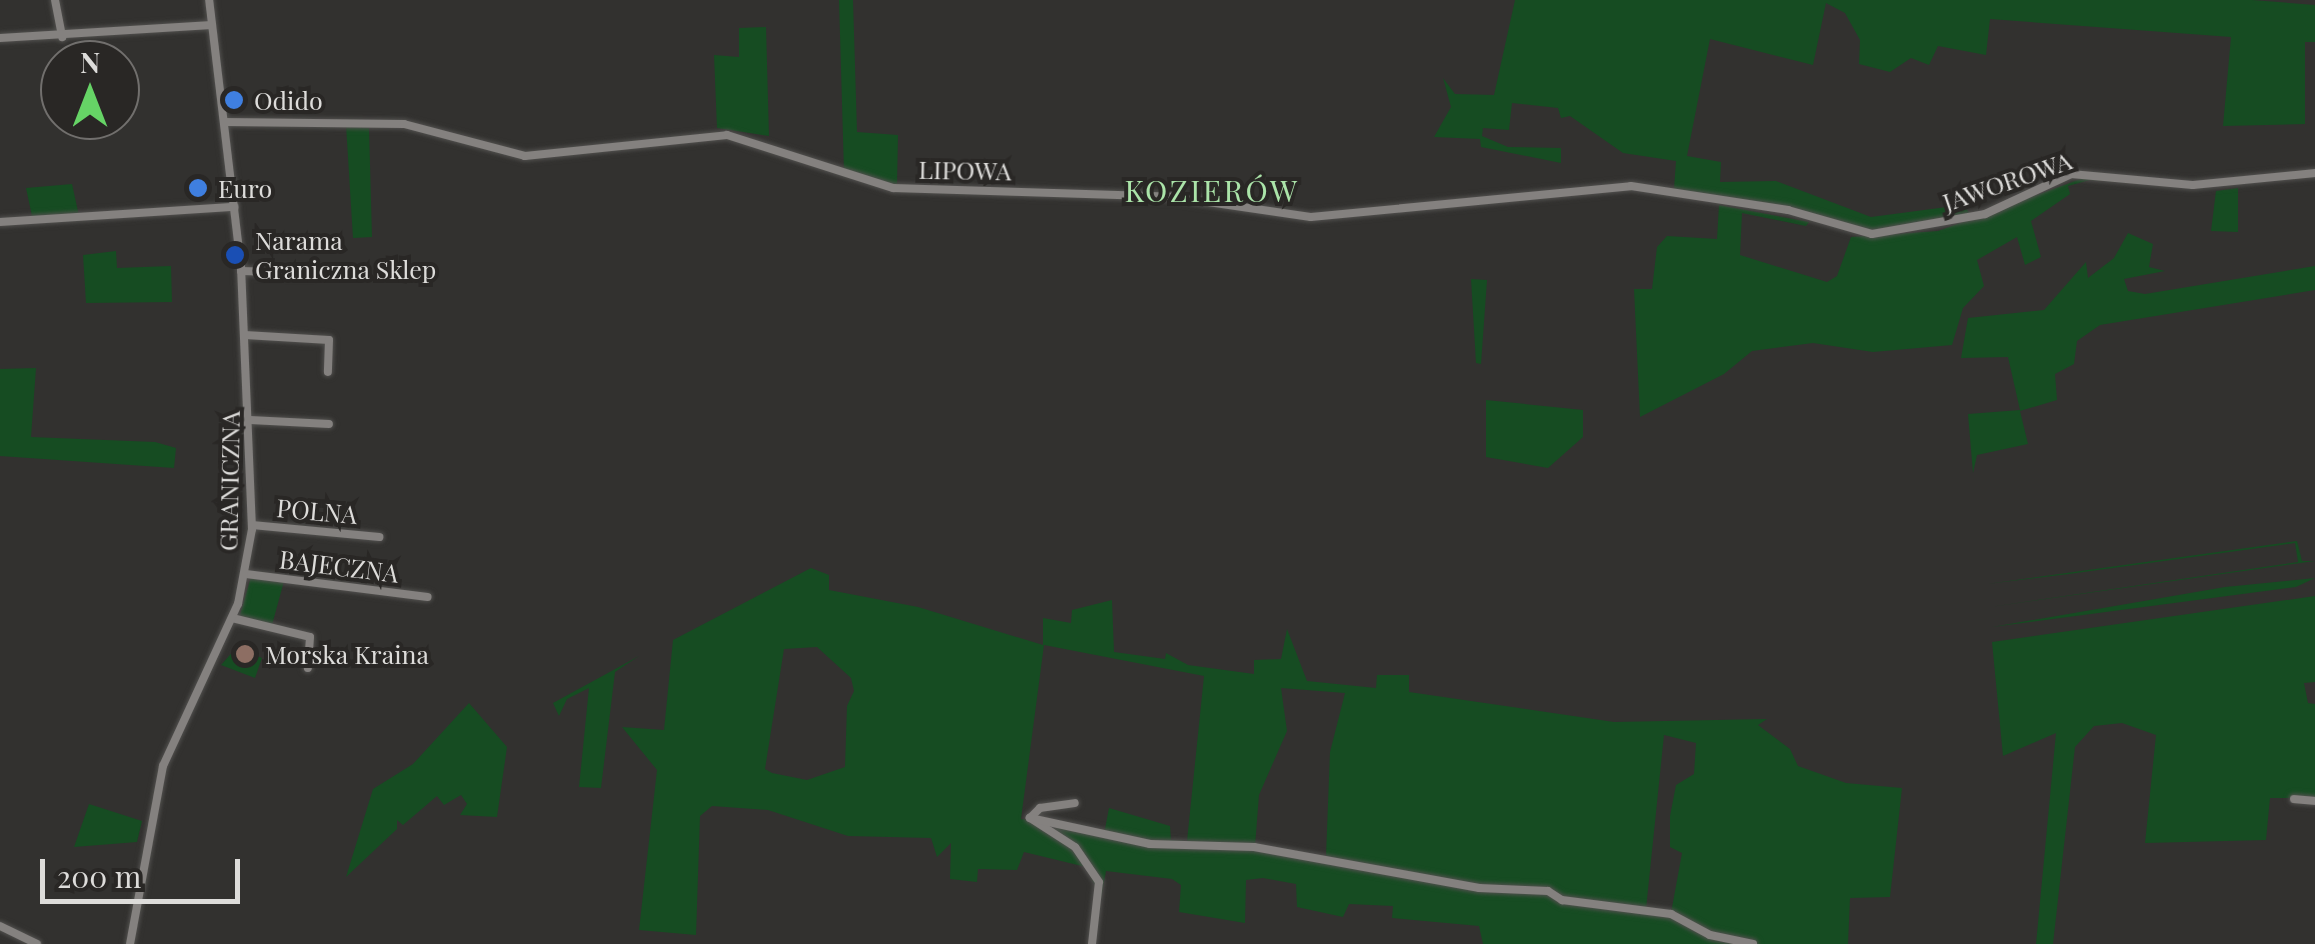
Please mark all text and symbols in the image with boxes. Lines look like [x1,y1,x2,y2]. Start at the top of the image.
north arrow [40,40,140,140]
text: N [80,43,100,80]
place label: Odido [254,85,323,115]
marker: Odido [223,89,245,111]
street label: JAWOROWA [1939,145,2075,217]
street label: LIPOWA [918,154,1012,186]
district label: KOZIERÓW [1124,172,1300,208]
place label: Euro [218,173,272,203]
marker: Euro [187,177,209,199]
place label: Narama Graniczna Sklep [255,226,437,285]
marker: Narama Graniczna Sklep [224,244,246,266]
street label: GRANICZNA [213,411,245,551]
street label: POLNA [275,493,359,529]
street label: BAJECZNA [278,544,400,588]
place label: Morska Kraina [265,639,429,669]
marker: Morska Kraina [234,643,256,665]
scale bar [45,839,245,901]
text: 200 m [57,856,141,896]

